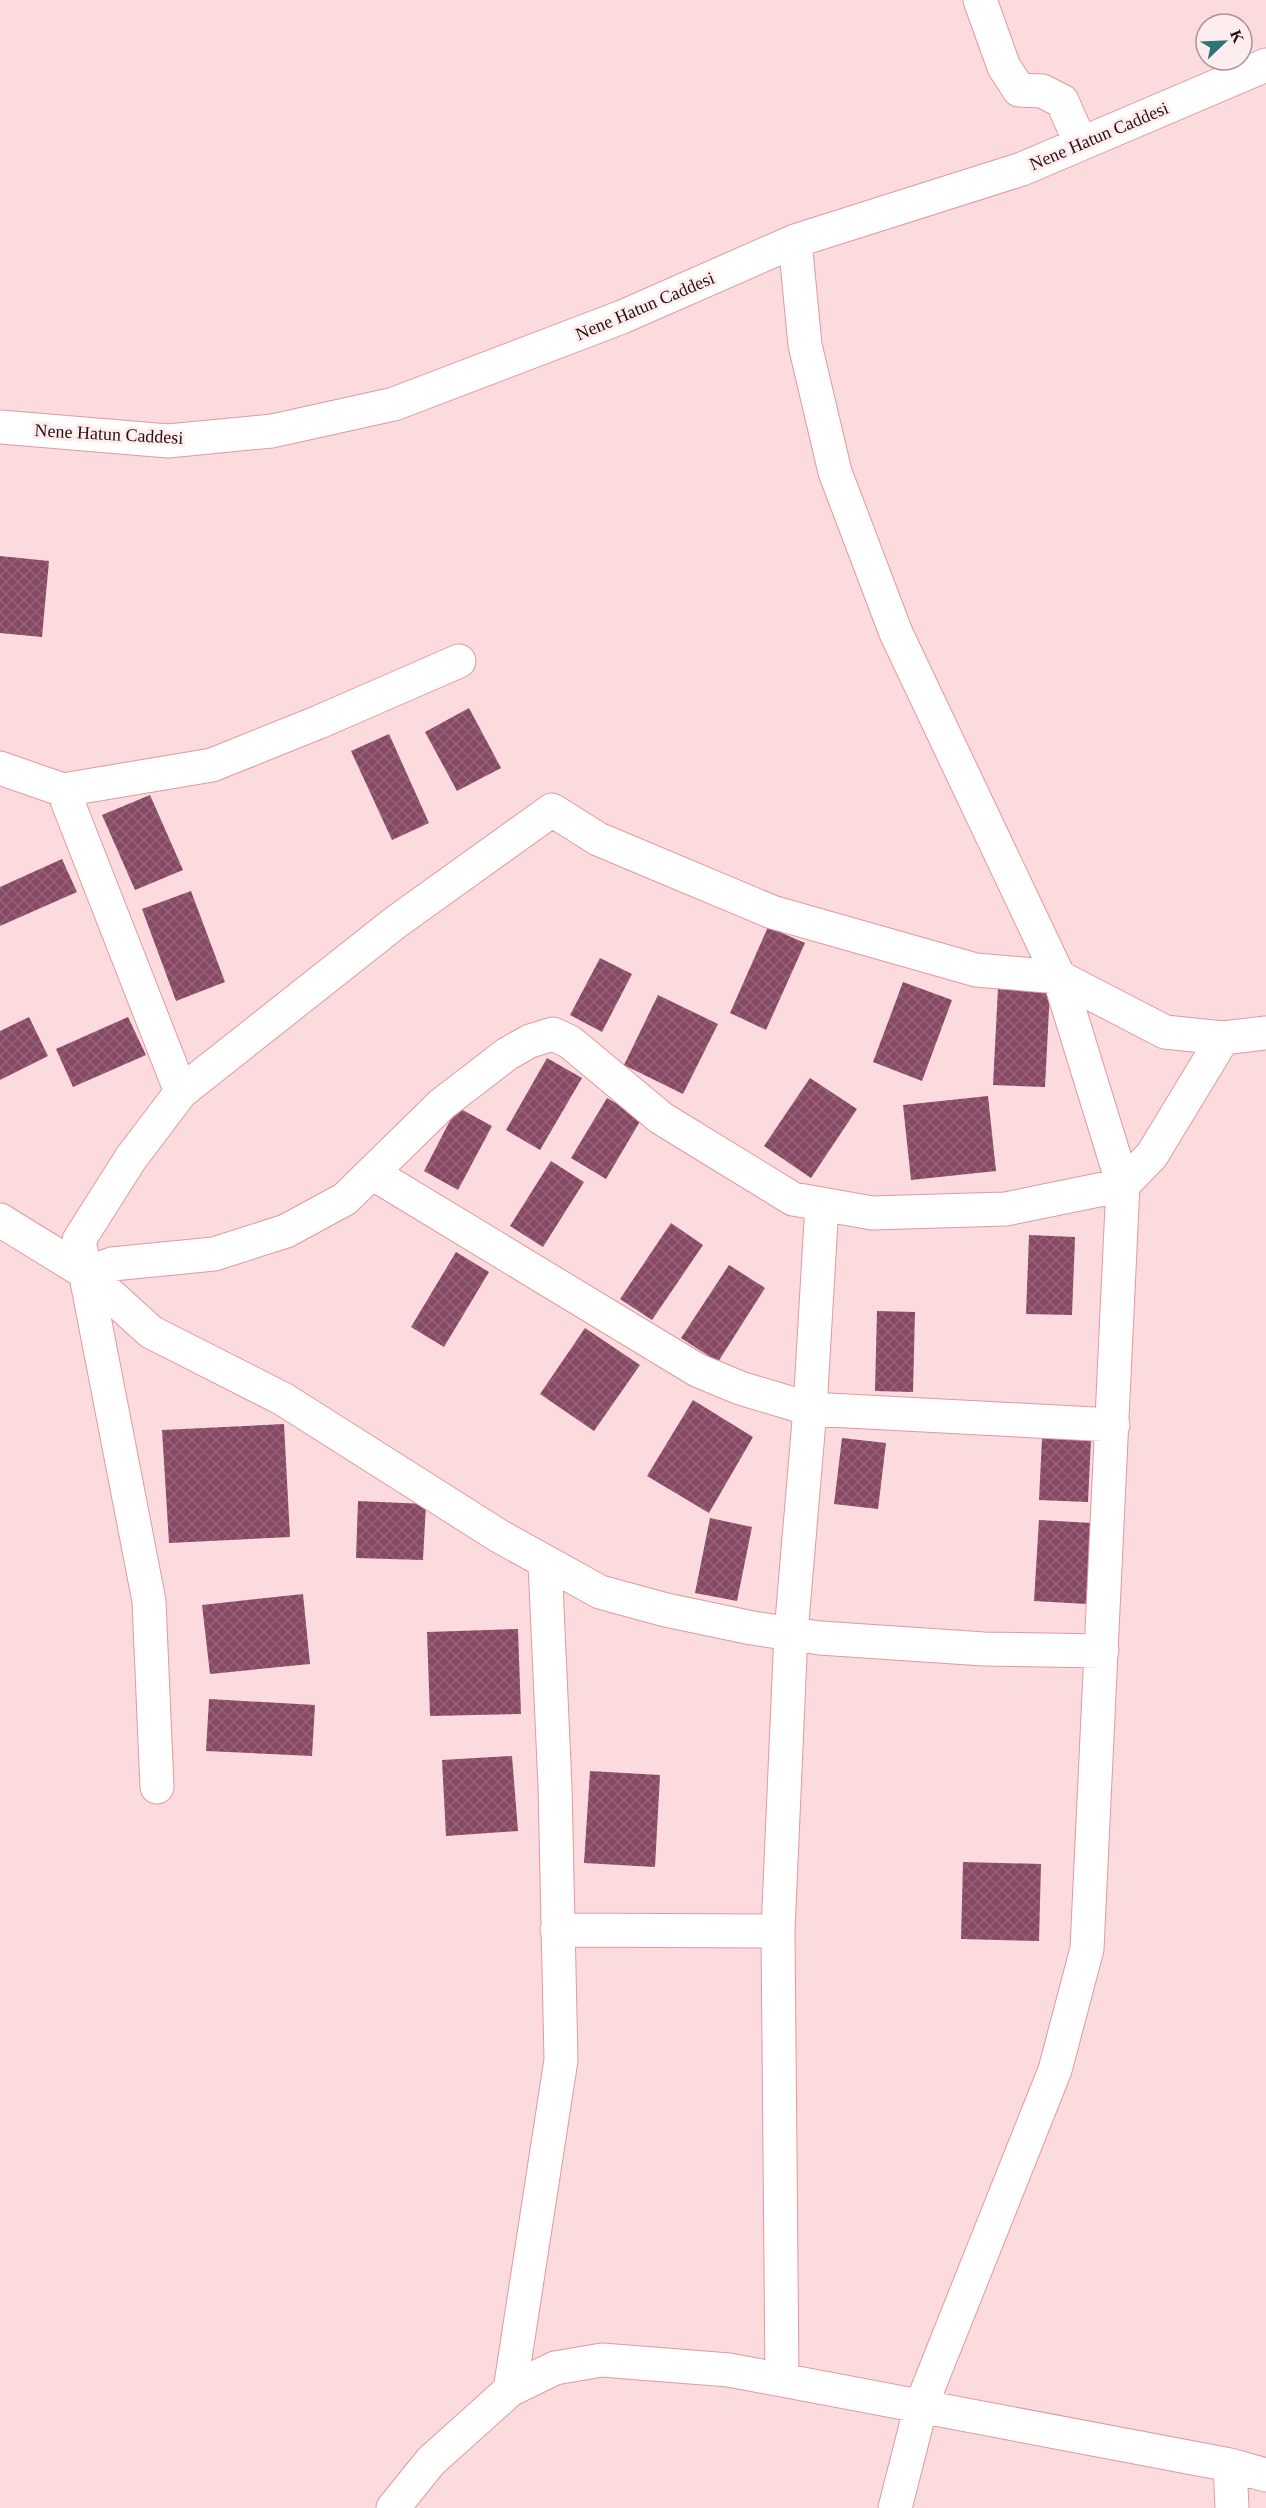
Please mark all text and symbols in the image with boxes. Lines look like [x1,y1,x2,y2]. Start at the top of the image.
north arrow [1194,12,1254,72]
text: K [1227,27,1248,46]
street label: Nene Hatun Caddesi [1027,98,1171,174]
street label: Nene Hatun Caddesi [573,268,717,344]
street label: Nene Hatun Caddesi [34,420,184,448]

